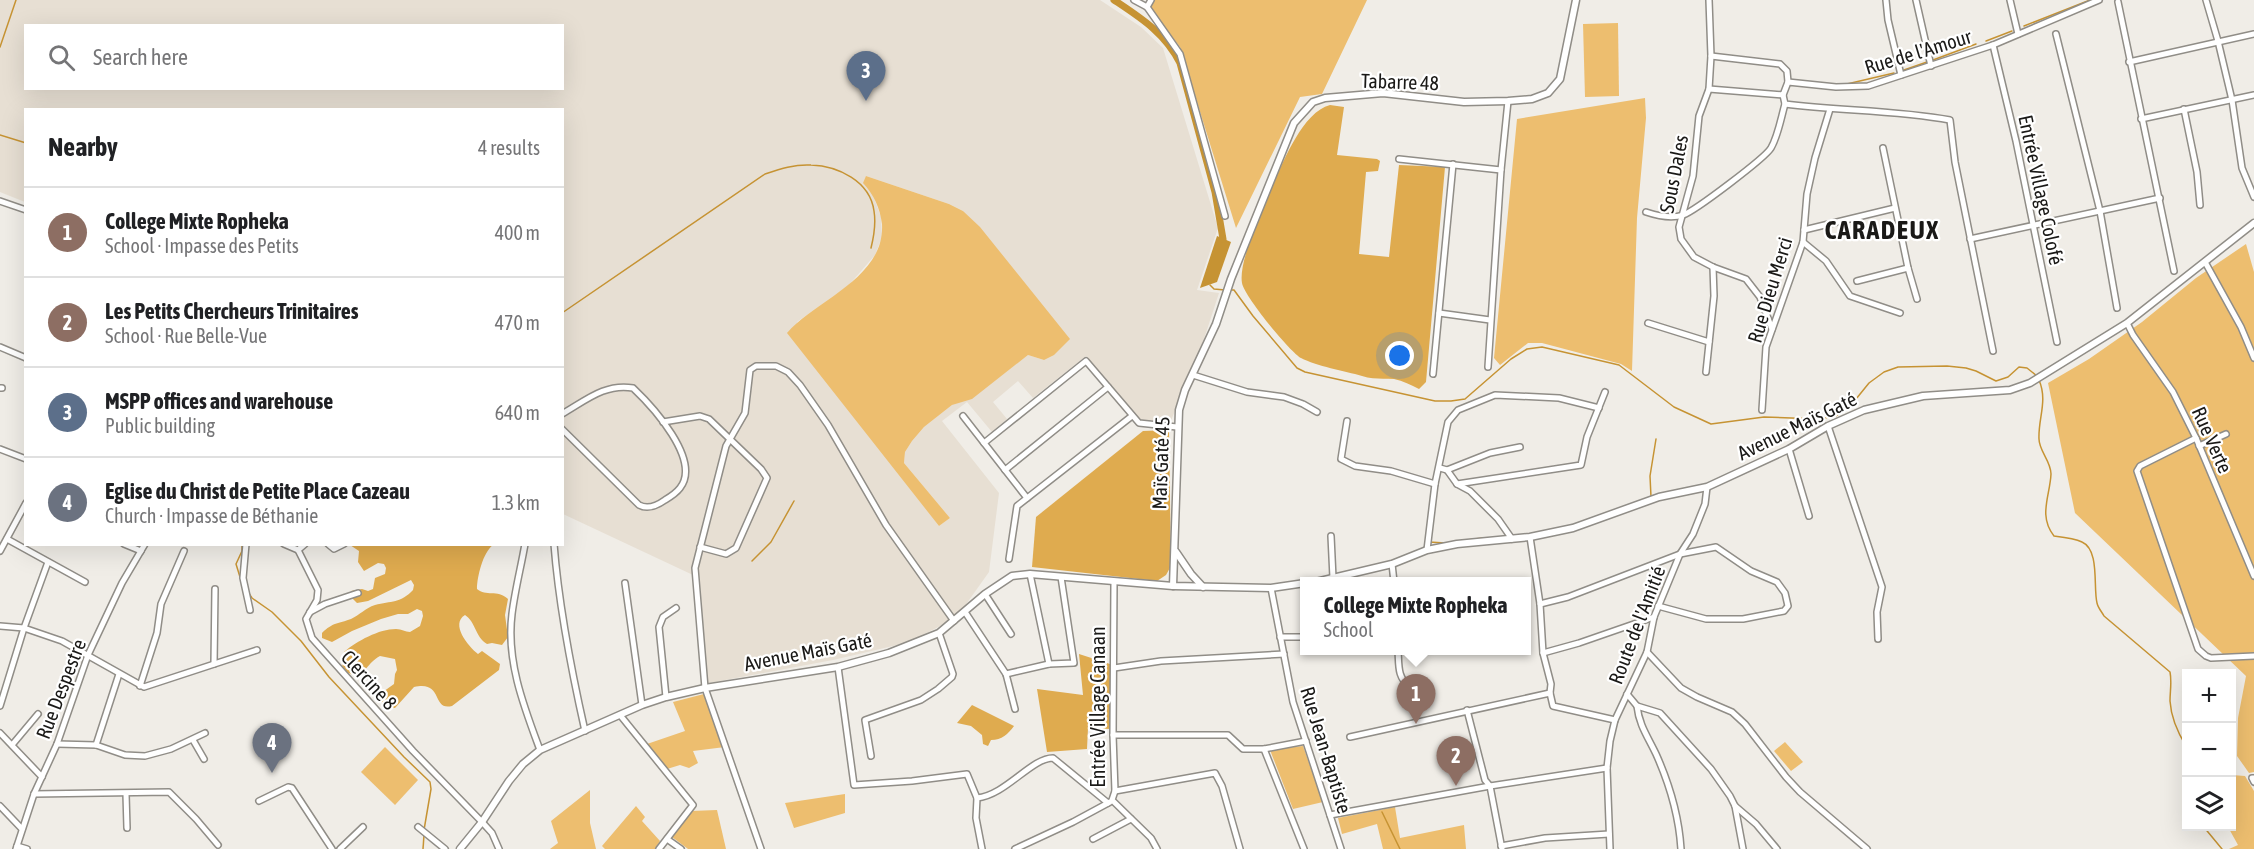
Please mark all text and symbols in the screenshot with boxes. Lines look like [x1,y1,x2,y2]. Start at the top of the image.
search box [24,24,564,90]
street label: Rue de l'Amour [1862,24,1975,79]
icon: search [45,41,78,74]
text: Search here [93,44,188,70]
pin: 3 [846,51,886,101]
street label: Tabarre 48 [1361,69,1439,94]
street label: Entrée Village Colofé [2014,113,2069,267]
text: Nearby [48,132,118,162]
street label: Sous Dales [1655,133,1692,215]
text: 4 results [478,136,540,159]
text: College Mixte Ropheka [105,208,289,234]
district label: CARADEUX [1825,215,1939,245]
text: 1 [63,221,72,244]
text: 400 m [495,221,540,244]
text: School · Impasse des Petits [105,234,299,257]
street label: Rue Dieu Merci [1743,234,1796,345]
text: Les Petits Chercheurs Trinitaires [105,298,359,324]
text: 2 [63,311,72,334]
text: 470 m [495,311,540,334]
text: School · Rue Belle-Vue [105,324,267,347]
your location [1385,341,1414,370]
street label: Avenue Maïs Gaté [1733,387,1860,464]
text: MSPP offices and warehouse [105,388,333,414]
text: 3 [63,401,72,424]
text: 640 m [495,401,540,424]
street label: Rue Verte [2188,403,2237,476]
text: Public building [105,414,215,437]
street label: Maïs Gaté 45 [1147,416,1174,510]
text: Eglise du Christ de Petite Place Cazeau [105,478,410,504]
text: 4 [63,491,72,514]
text: 1.3 km [492,491,540,514]
text: Church · Impasse de Béthanie [105,504,318,527]
street label: Route de l'Amitié [1603,563,1670,687]
popup [1300,577,1531,655]
text: College Mixte Ropheka [1324,592,1507,618]
text: School [1324,618,1373,641]
street label: Entrée Village Canaan [1086,626,1109,788]
street label: Avenue Maïs Gaté [742,628,874,675]
street label: Rue Despestre [31,636,90,742]
street label: Clercine 8 [337,645,402,714]
map controls [2182,669,2236,831]
button: + [2182,669,2236,723]
pin: 1 [1396,674,1436,724]
street label: Rue Jean-Baptiste [1296,684,1357,816]
button: − [2182,723,2236,777]
pin: 4 [252,724,292,773]
pin: 2 [1436,736,1476,786]
button: layers [2182,777,2236,831]

